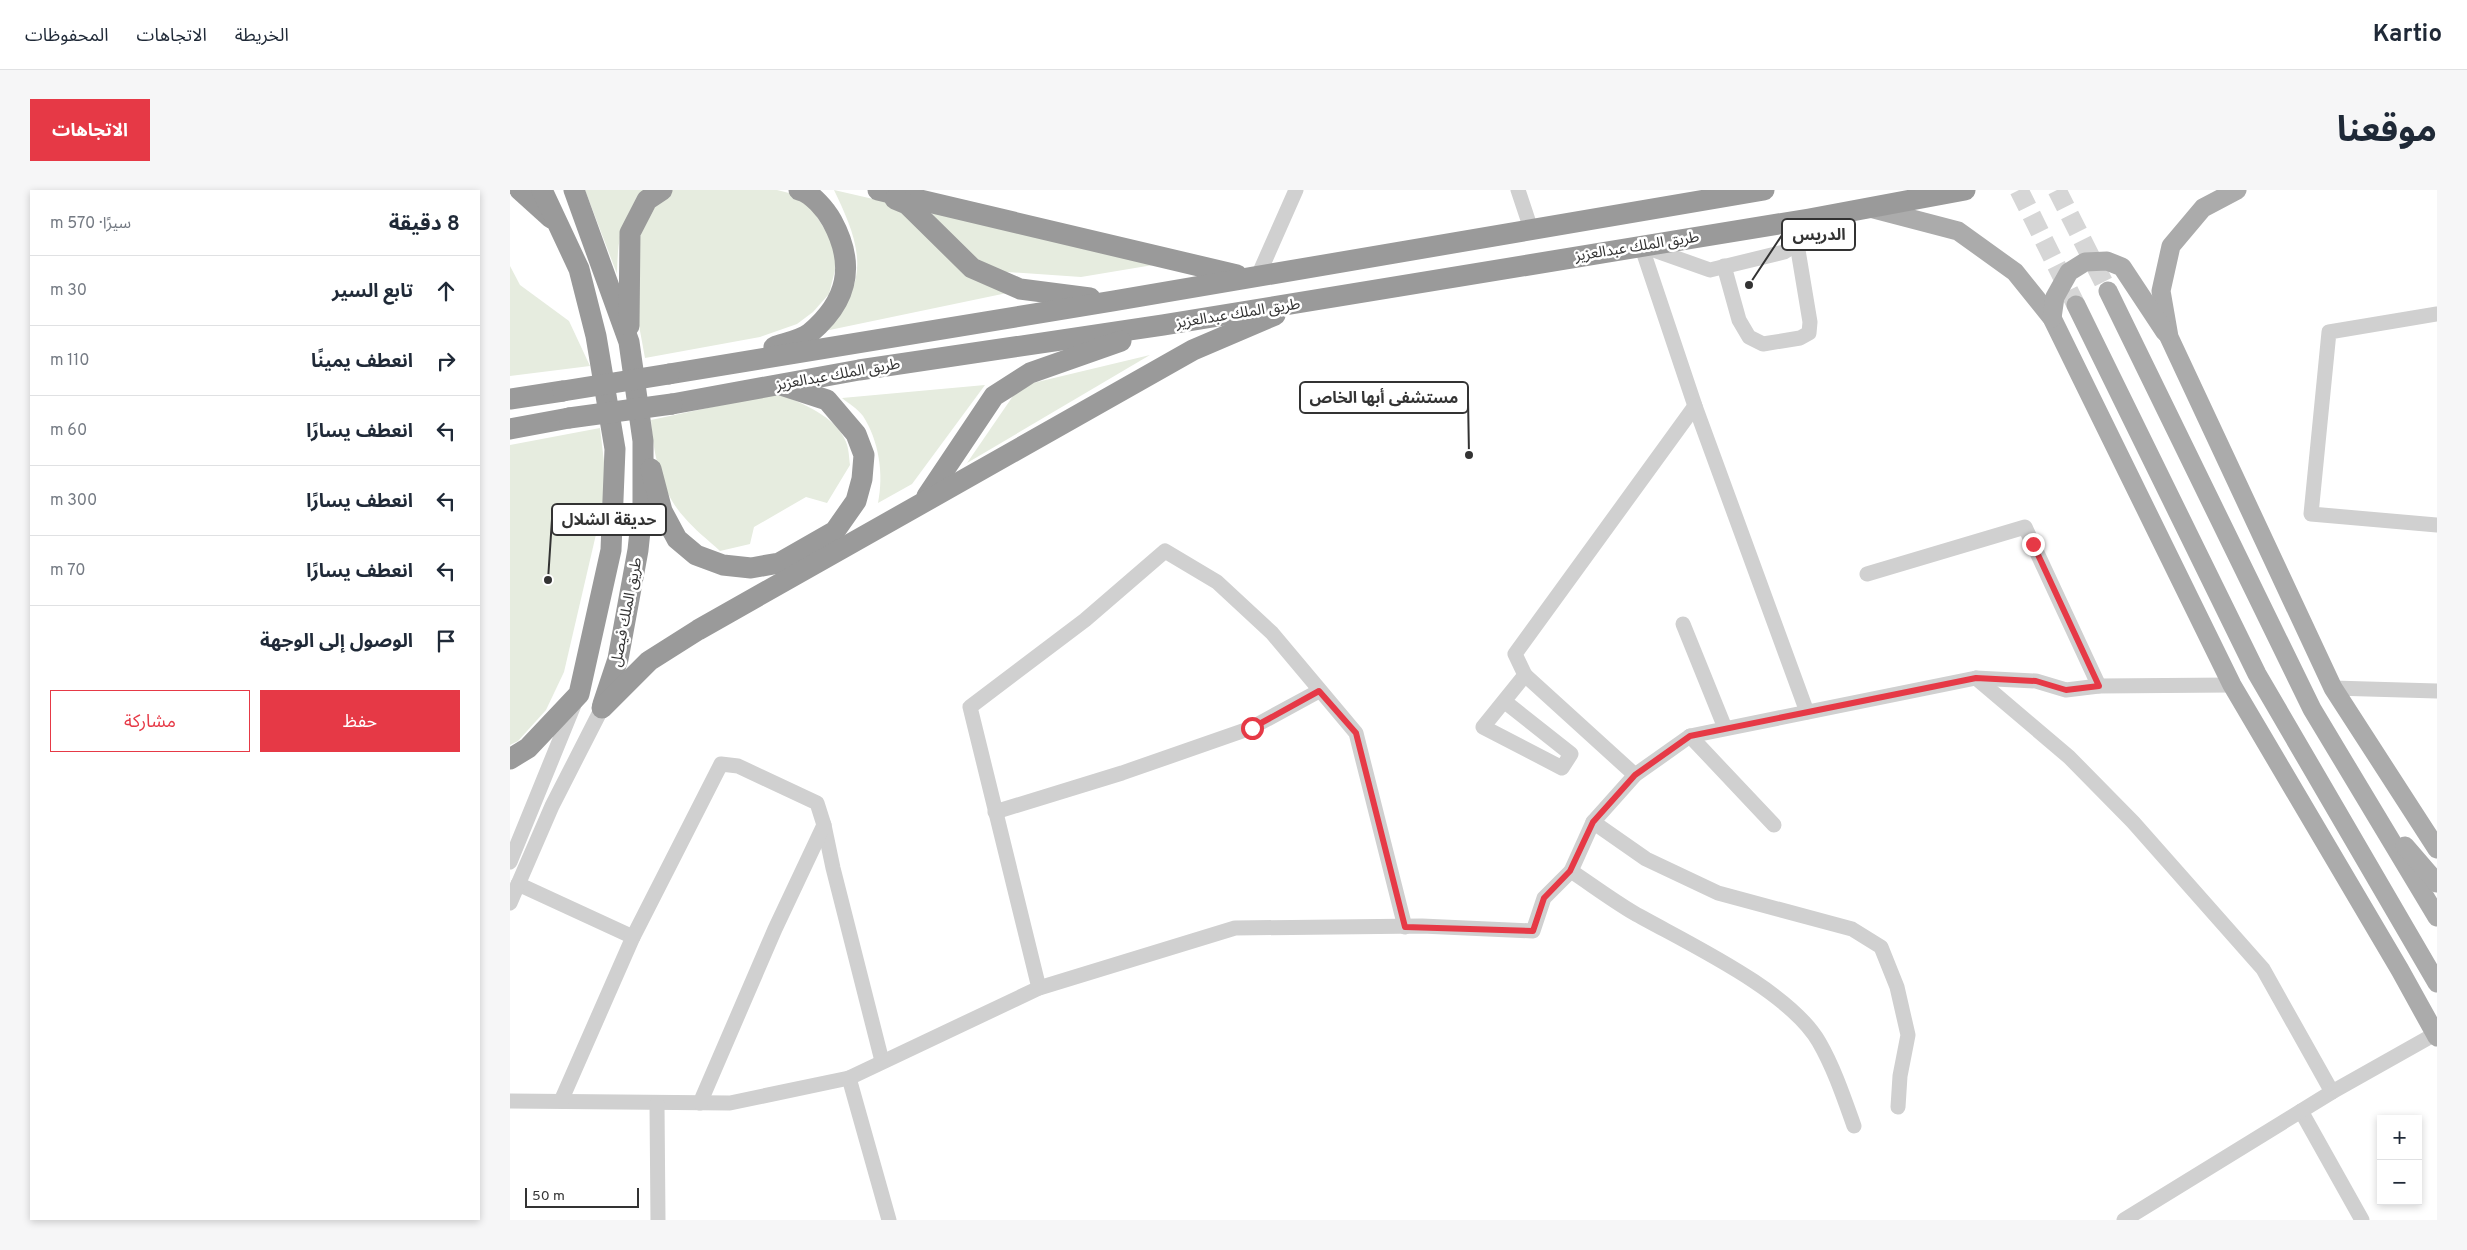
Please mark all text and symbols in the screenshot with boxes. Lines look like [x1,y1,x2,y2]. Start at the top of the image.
text: Kartio [2373,20,2442,50]
text: المحفوظات [25,25,109,48]
text: الاتجاهات [137,25,207,48]
text: الخريطة [235,25,289,48]
button: الاتجاهات [30,99,150,161]
text: موقعنا [2337,110,2437,154]
text: 8 دقيقة [389,211,460,238]
text: سيرًا · 570 m [50,214,131,234]
callout: الدريس [1782,219,1855,250]
text: الدريس [1792,226,1846,246]
street label: طريق الملك عبدالعزيز [1573,228,1701,267]
icon: ahead [432,277,460,305]
text: تابع السير [332,280,413,304]
text: 30 m [50,281,87,301]
street label: طريق الملك عبدالعزيز [1174,295,1302,334]
icon: right [432,347,460,375]
text: انعطف يمينًا [311,350,413,374]
text: 110 m [50,351,90,371]
street label: طريق الملك عبدالعزيز [774,355,902,396]
callout: مستشفى أبها الخاص [1300,382,1468,413]
text: مستشفى أبها الخاص [1310,388,1458,409]
icon: left [432,417,460,445]
text: انعطف يسارًا [306,420,413,444]
text: 60 m [50,421,87,441]
icon: left [432,487,460,515]
text: انعطف يسارًا [306,490,413,514]
text: 300 m [50,491,97,511]
callout: حديقة الشلال [552,504,666,535]
text: حديقة الشلال [562,511,656,531]
route end [2022,533,2045,556]
street label: طريق الملك فيصل [608,556,647,669]
icon: left [432,557,460,585]
text: انعطف يسارًا [306,560,413,584]
text: 70 m [50,561,85,581]
icon: arrive [432,627,460,655]
text: الوصول إلى الوجهة [260,630,413,654]
button: مشاركة [50,690,250,752]
button: حفظ [260,690,460,752]
route start [1241,717,1264,740]
map controls [2377,1115,2422,1205]
button: + [2377,1115,2422,1160]
button: − [2377,1160,2422,1205]
scale bar [525,1185,639,1208]
text: 50 m [532,1188,565,1205]

